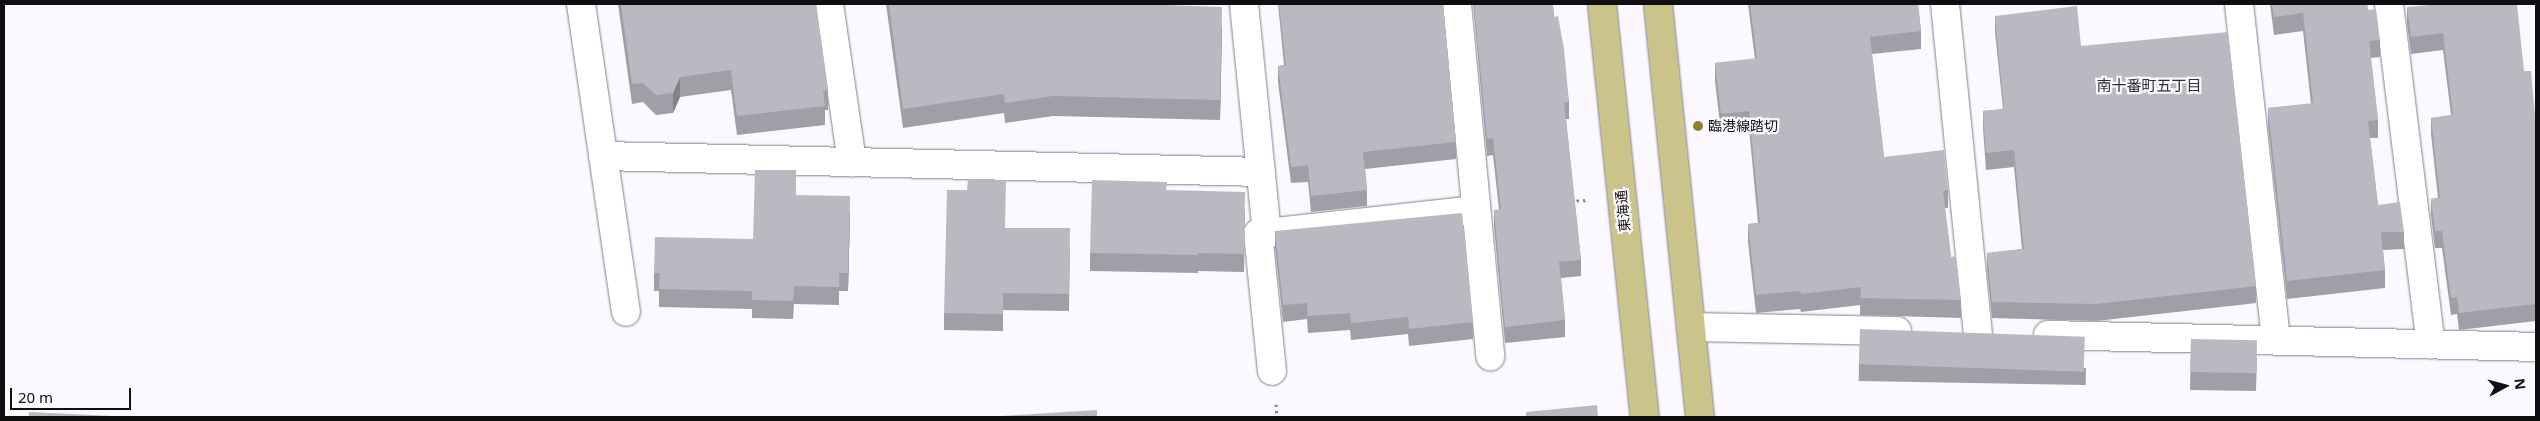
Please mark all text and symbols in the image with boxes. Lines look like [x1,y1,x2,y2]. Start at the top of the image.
district label: 南十番町五丁目 [2097,77,2201,95]
place label: 臨港線踏切 [1708,118,1778,134]
marker: 臨港線踏切 [1692,120,1704,132]
street label: 東海通 [1612,189,1634,233]
north arrow [2480,361,2530,411]
text: N [2510,377,2531,391]
scale bar [12,378,134,410]
text: 20 m [18,387,53,407]

